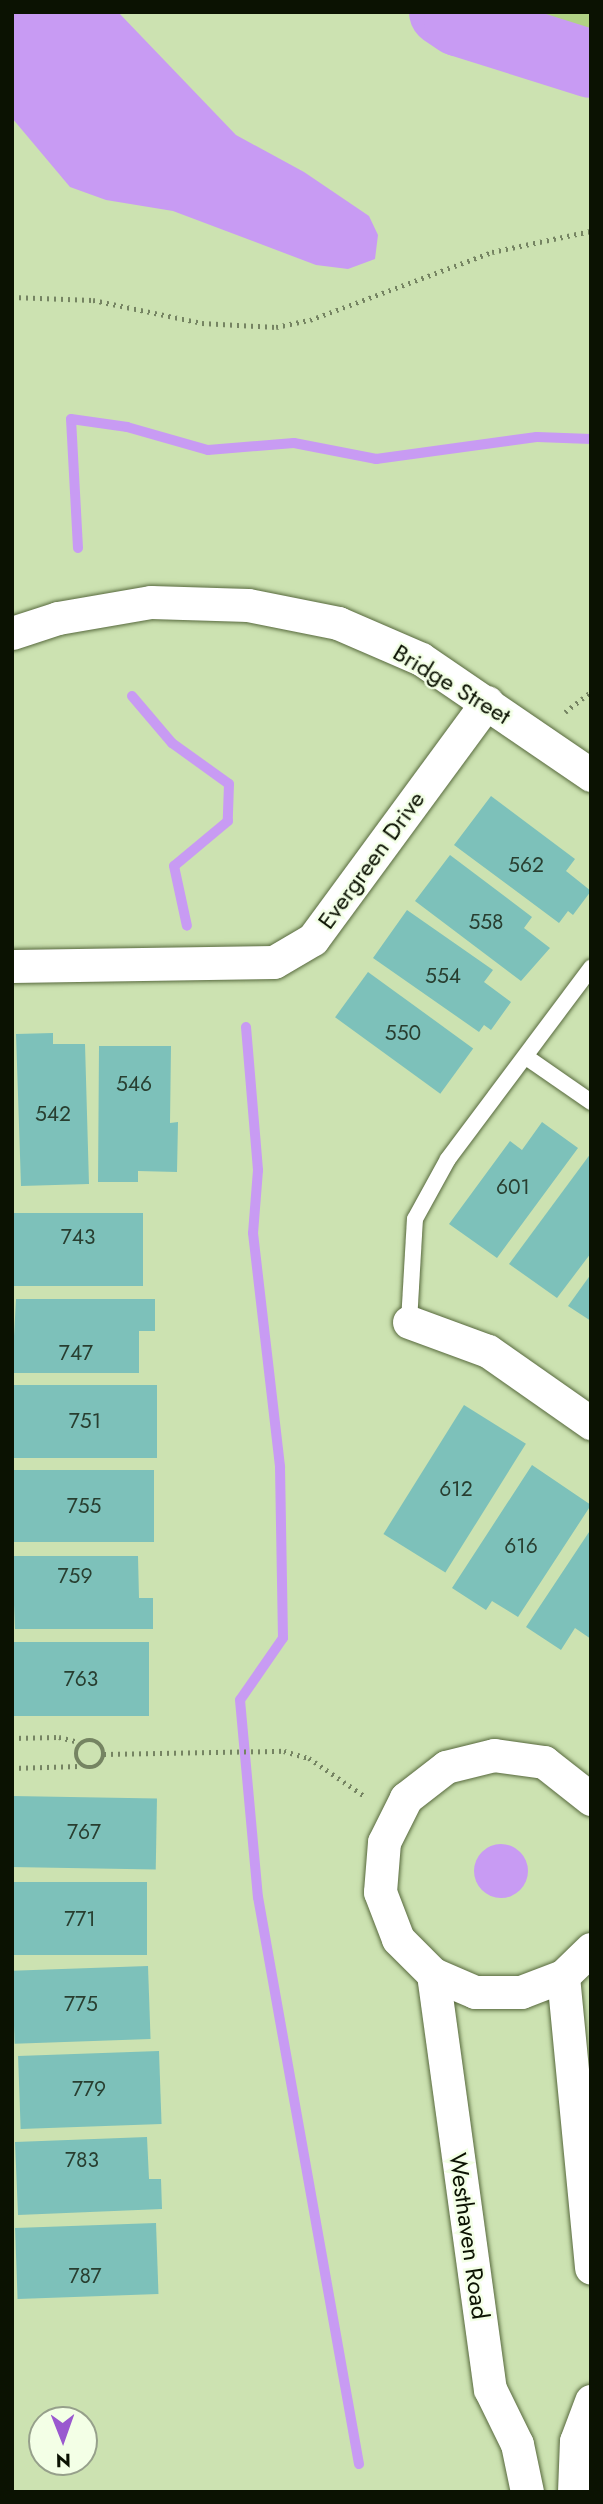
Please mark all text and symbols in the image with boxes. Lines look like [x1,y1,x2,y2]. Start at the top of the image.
street label: Bridge Street [388,638,516,730]
street label: Evergreen Drive [311,786,431,934]
house number: 562 [508,852,544,878]
house number: 558 [468,909,504,935]
house number: 554 [425,963,461,989]
house number: 550 [385,1020,421,1046]
house number: 546 [116,1071,152,1097]
house number: 542 [35,1101,71,1127]
house number: 601 [496,1174,530,1200]
house number: 743 [61,1224,95,1250]
house number: 747 [59,1340,93,1366]
house number: 751 [69,1408,101,1434]
house number: 612 [439,1476,473,1502]
house number: 755 [67,1493,101,1519]
house number: 616 [504,1533,538,1559]
house number: 759 [58,1563,92,1589]
house number: 763 [64,1666,98,1692]
house number: 767 [67,1819,101,1845]
house number: 771 [64,1906,96,1932]
house number: 775 [64,1991,98,2017]
house number: 779 [72,2076,106,2102]
house number: 783 [65,2147,99,2173]
street label: Westhaven Road [443,2151,495,2321]
house number: 787 [68,2263,102,2289]
north arrow [28,2406,98,2476]
text: N [56,2447,71,2474]

